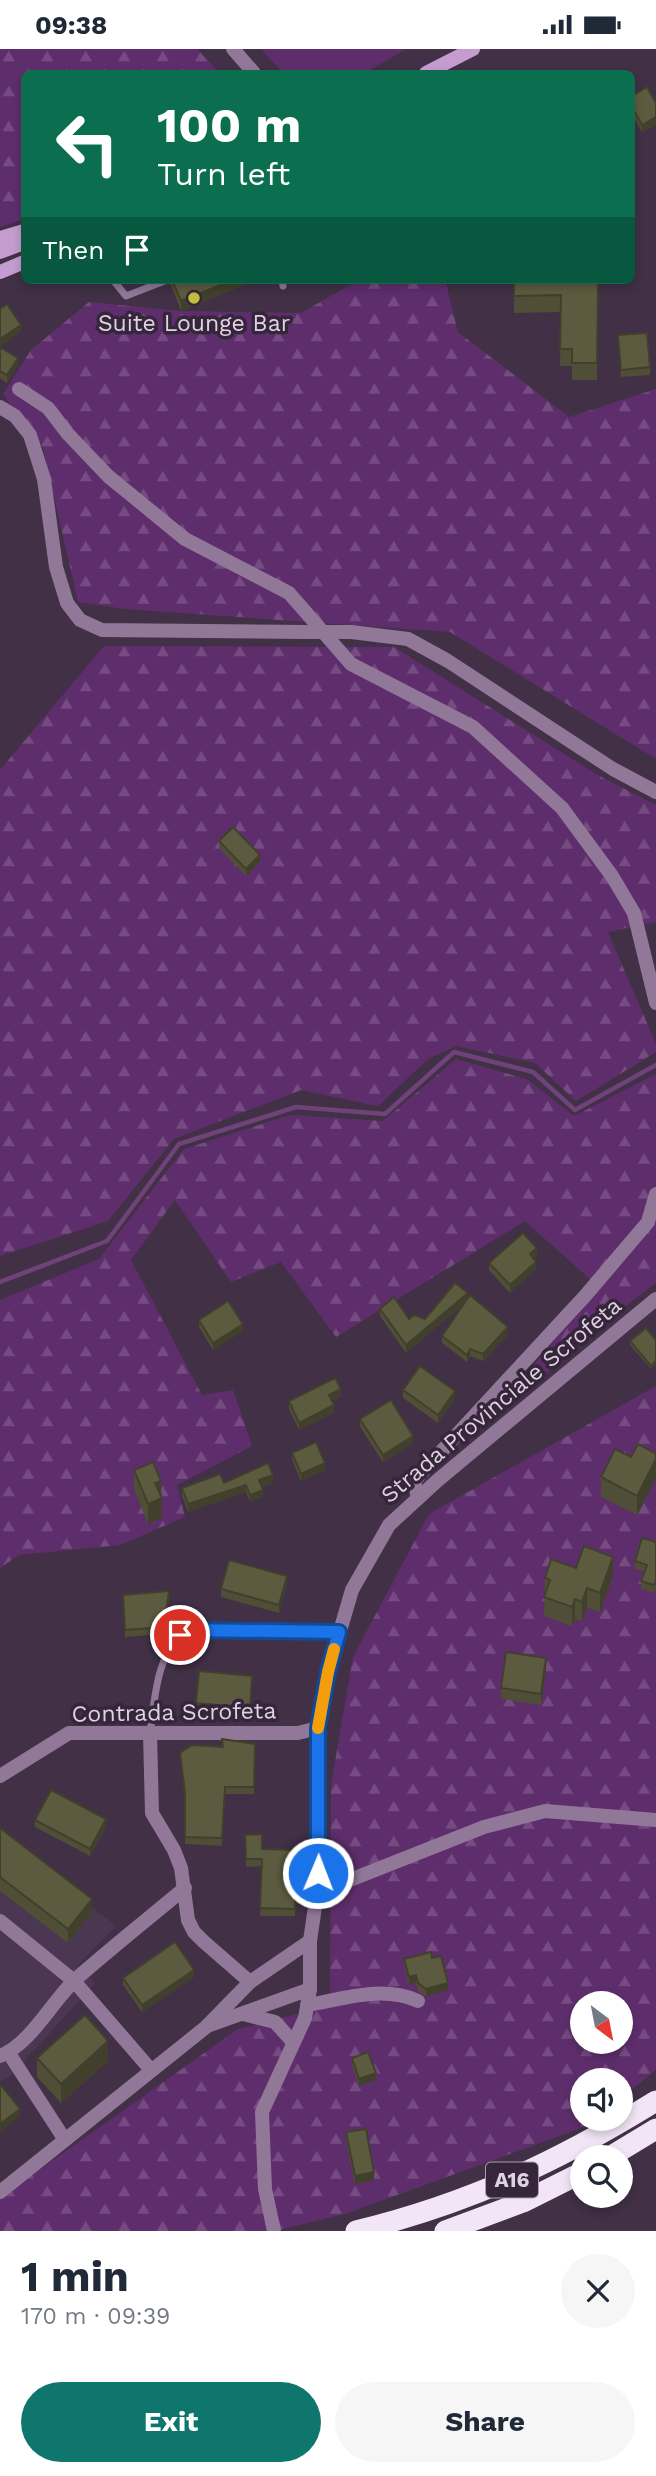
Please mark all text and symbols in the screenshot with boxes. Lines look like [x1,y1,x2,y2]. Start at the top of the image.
text: 09:38 [35,10,107,40]
text: 100 m [157,96,301,154]
icon: left [42,98,133,189]
text: Turn left [157,155,290,193]
icon: arrive [118,231,156,269]
text: Then [42,235,104,265]
marker: Suite Lounge Bar [186,290,202,306]
place label: Suite Lounge Bar [98,310,290,337]
street label: Strada Provinciale Scrofeta [376,1292,627,1509]
pin [150,1605,210,1665]
icon: arrive [161,1616,199,1654]
street label: Contrada Scrofeta [71,1697,277,1728]
position arrow [281,1836,355,1910]
north arrow [570,1991,634,2055]
map controls [570,1991,633,2208]
button: sound [570,2068,633,2131]
button: search [570,2145,633,2208]
road number: A16 [486,2163,538,2197]
text: 1 min [21,2252,129,2301]
button: close [561,2254,635,2328]
text: 170 m · 09:39 [21,2303,170,2330]
button: Exit [21,2382,321,2462]
button: Share [335,2382,635,2462]

